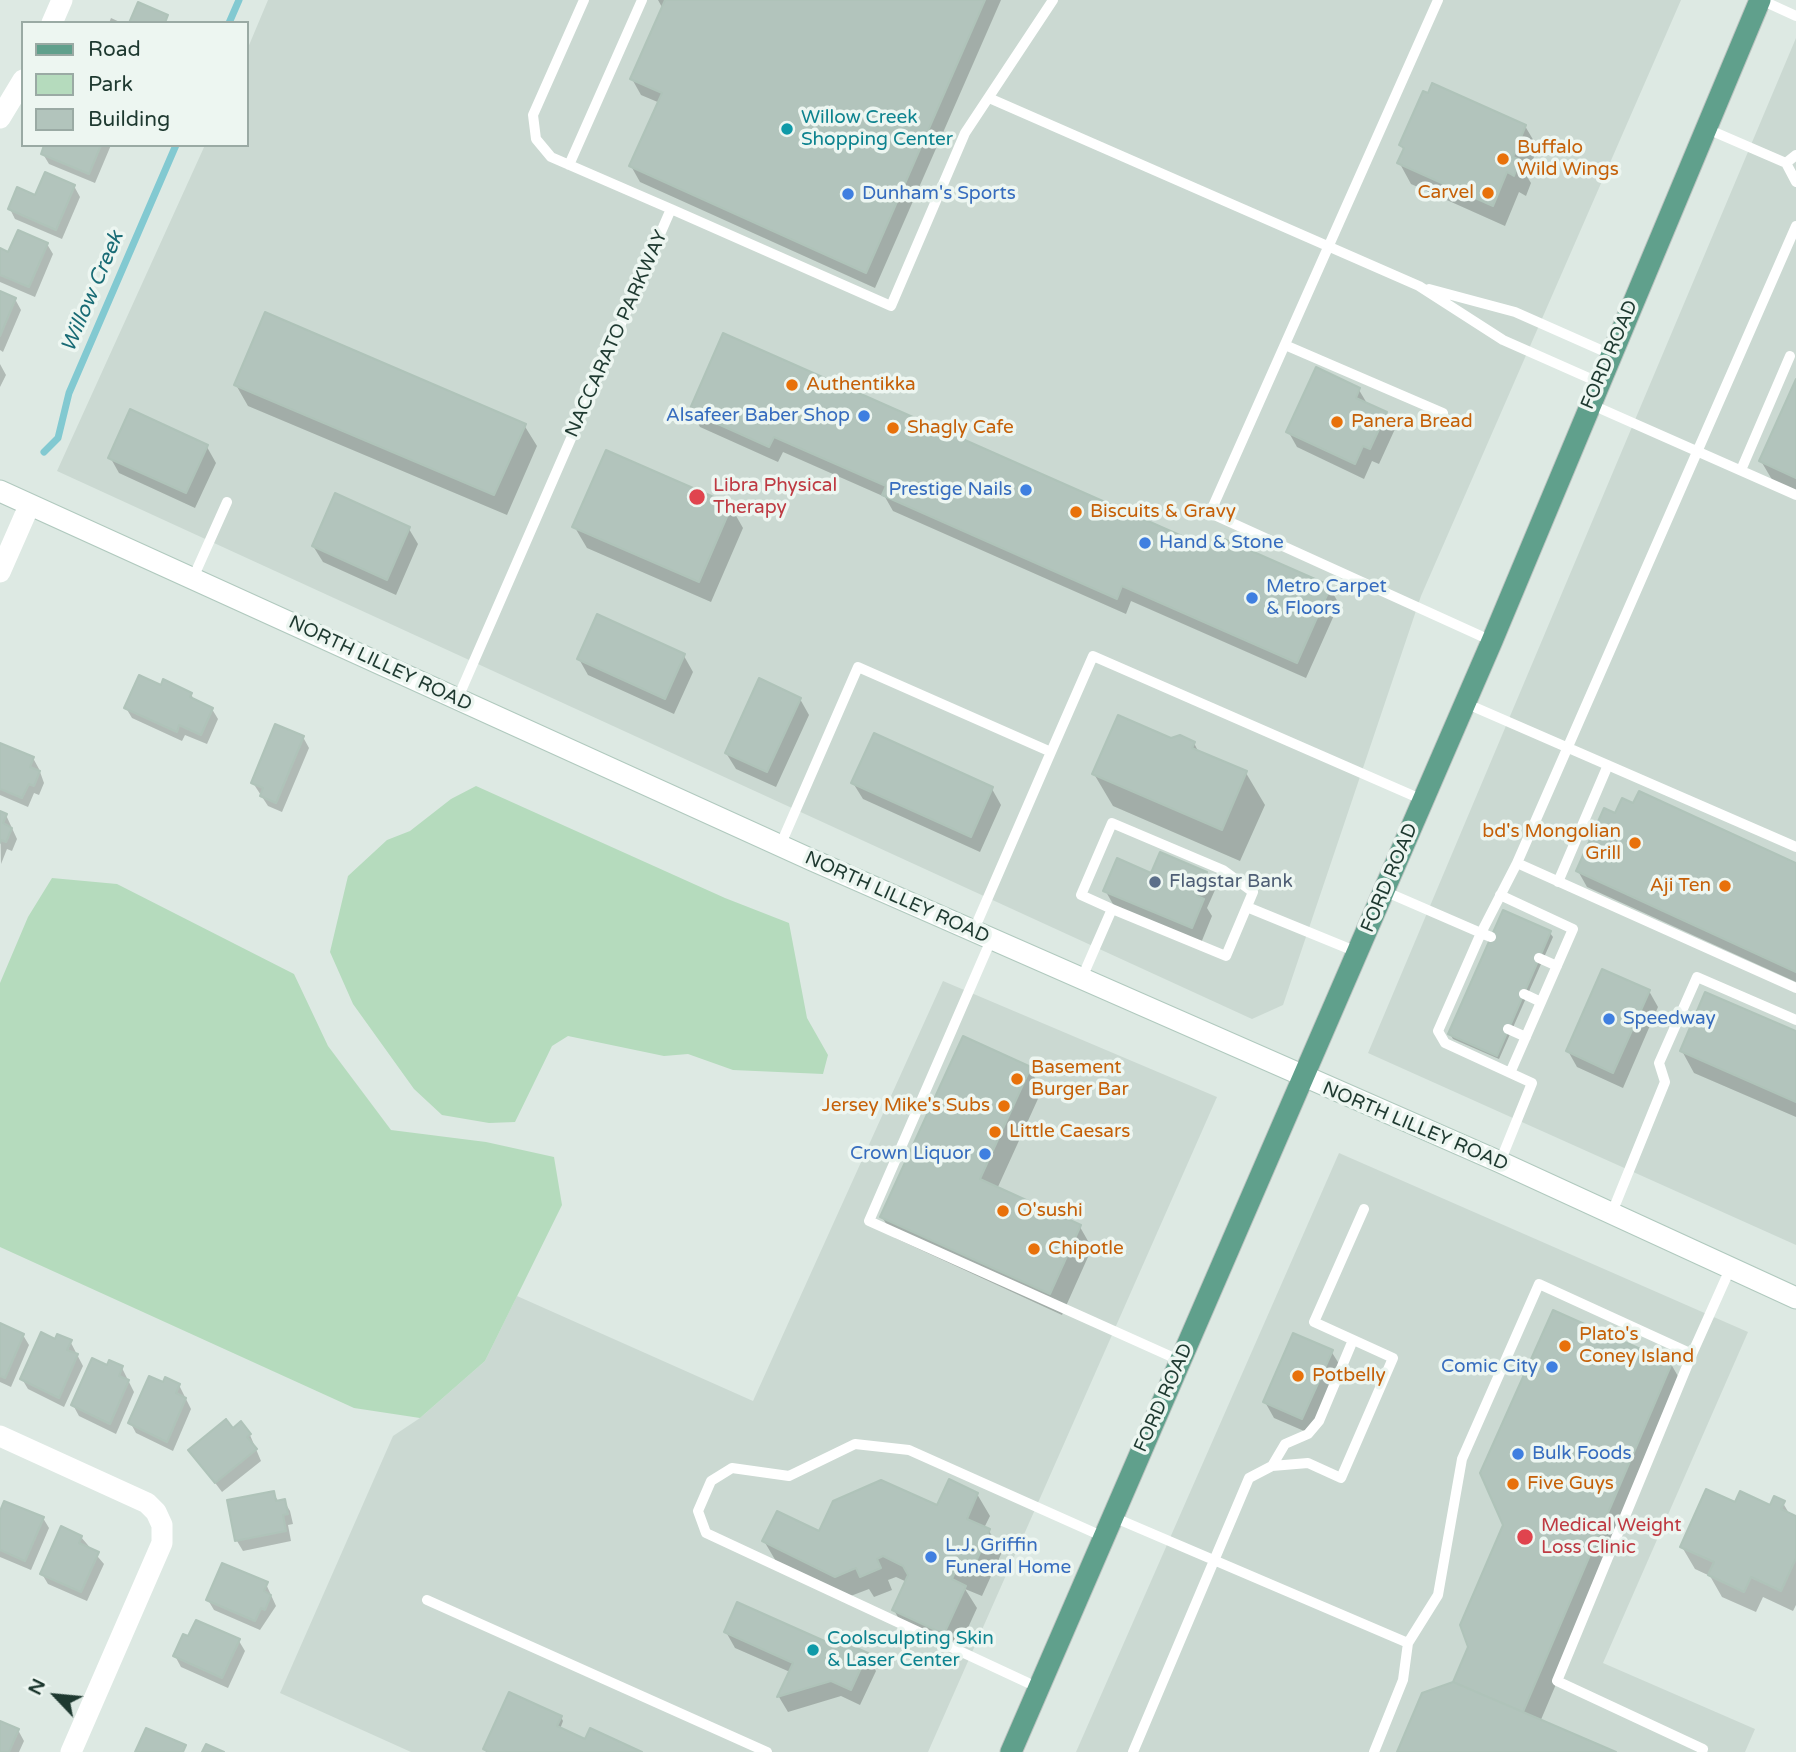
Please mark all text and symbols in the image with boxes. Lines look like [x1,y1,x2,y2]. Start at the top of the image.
legend [21,21,248,147]
text: Road [88,37,141,62]
text: Park [88,72,133,97]
text: Building [88,107,170,132]
place label: Willow Creek Shopping Center [801,107,953,151]
marker: Willow Creek Shopping Center [779,121,795,137]
place label: Buffalo Wild Wings [1517,137,1619,181]
marker: Buffalo Wild Wings [1495,151,1511,167]
place label: Carvel [1417,182,1474,204]
place label: Dunham's Sports [862,183,1016,205]
marker: Carvel [1480,185,1496,201]
marker: Dunham's Sports [840,186,856,202]
street label: NACCARATO PARKWAY [561,227,673,441]
water label: Willow Creek [56,228,130,356]
street label: FORD ROAD [1577,297,1643,413]
place label: Authentikka [806,374,916,396]
marker: Authentikka [784,377,800,393]
place label: Alsafeer Baber Shop [666,405,850,427]
marker: Alsafeer Baber Shop [856,408,872,424]
place label: Panera Bread [1351,411,1473,433]
marker: Panera Bread [1329,414,1345,430]
place label: Shagly Cafe [907,417,1014,439]
marker: Shagly Cafe [885,420,901,436]
place label: Libra Physical Therapy [713,475,837,519]
place label: Prestige Nails [888,479,1012,501]
marker: Prestige Nails [1018,482,1034,498]
marker: Libra Physical Therapy [687,487,707,507]
place label: Biscuits & Gravy [1090,501,1236,523]
marker: Biscuits & Gravy [1068,504,1084,520]
place label: Hand & Stone [1159,532,1284,554]
marker: Hand & Stone [1137,535,1153,551]
place label: Metro Carpet & Floors [1266,576,1387,620]
marker: Metro Carpet & Floors [1244,590,1260,606]
street label: NORTH LILLEY ROAD [285,611,475,717]
street label: FORD ROAD [1357,820,1423,936]
place label: bd's Mongolian Grill [1482,821,1621,865]
marker: bd's Mongolian Grill [1627,835,1643,851]
street label: NORTH LILLEY ROAD [801,847,993,949]
place label: Flagstar Bank [1169,871,1293,893]
marker: Flagstar Bank [1147,874,1163,890]
place label: Aji Ten [1650,875,1711,897]
marker: Aji Ten [1717,878,1733,894]
place label: Speedway [1623,1008,1716,1030]
marker: Speedway [1601,1011,1617,1027]
place label: Basement Burger Bar [1031,1057,1129,1101]
marker: Basement Burger Bar [1009,1071,1025,1087]
street label: NORTH LILLEY ROAD [1319,1078,1511,1176]
place label: Jersey Mike's Subs [822,1095,990,1117]
marker: Jersey Mike's Subs [996,1098,1012,1114]
place label: Little Caesars [1009,1121,1130,1143]
marker: Little Caesars [987,1124,1003,1140]
place label: Crown Liquor [850,1143,971,1165]
marker: Crown Liquor [977,1146,993,1162]
place label: O'sushi [1017,1200,1083,1222]
marker: O'sushi [995,1203,1011,1219]
place label: Chipotle [1048,1238,1124,1260]
marker: Chipotle [1026,1241,1042,1257]
place label: Plato's Coney Island [1579,1324,1694,1368]
marker: Plato's Coney Island [1557,1338,1573,1354]
street label: FORD ROAD [1130,1340,1198,1456]
place label: Comic City [1441,1356,1538,1378]
marker: Comic City [1544,1359,1560,1375]
place label: Potbelly [1312,1365,1386,1387]
marker: Potbelly [1290,1368,1306,1384]
place label: Bulk Foods [1532,1443,1632,1465]
marker: Bulk Foods [1510,1446,1526,1462]
place label: Five Guys [1527,1473,1614,1495]
marker: Five Guys [1505,1476,1521,1492]
place label: Medical Weight Loss Clinic [1541,1515,1681,1559]
marker: Medical Weight Loss Clinic [1515,1527,1535,1547]
place label: L.J. Griffin Funeral Home [945,1535,1071,1579]
marker: L.J. Griffin Funeral Home [923,1549,939,1565]
place label: Coolsculpting Skin & Laser Center [827,1628,994,1672]
marker: Coolsculpting Skin & Laser Center [805,1642,821,1658]
north arrow [21,1661,91,1731]
text: N [24,1675,50,1698]

